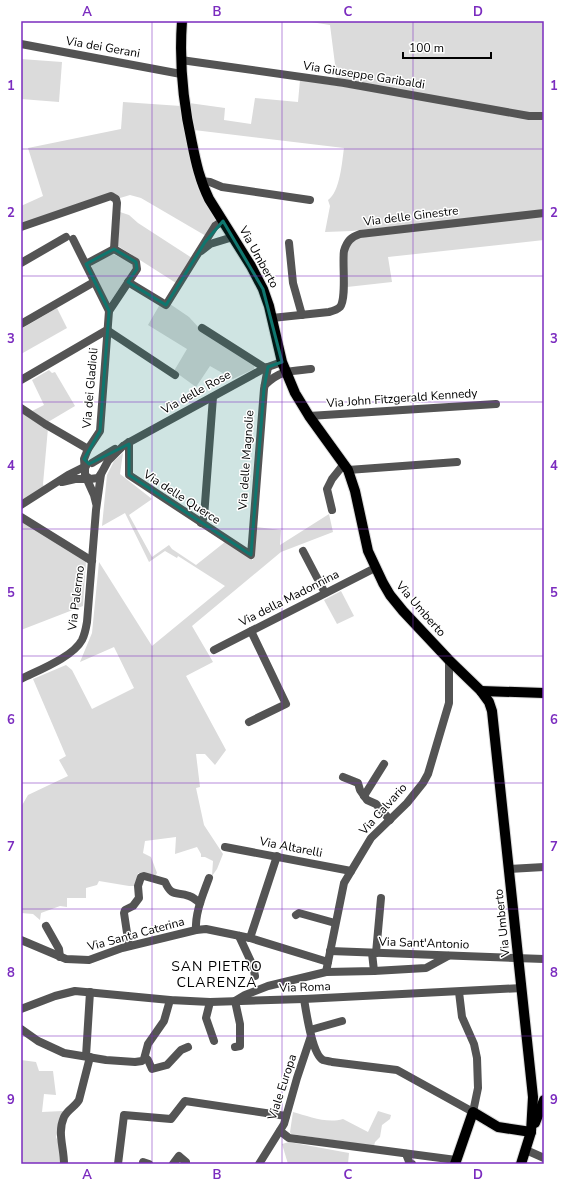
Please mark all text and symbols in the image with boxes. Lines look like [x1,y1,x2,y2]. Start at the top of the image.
text: A [82,3,92,21]
text: B [213,3,222,21]
text: C [344,3,353,21]
text: D [473,3,483,21]
street label: Via dei Gerani [64,32,141,61]
scale bar [403,34,491,60]
text: 100 m [409,40,444,56]
street label: Via Giuseppe Garibaldi [301,57,426,93]
text: 1 [7,77,15,95]
text: 1 [550,77,558,95]
street label: Via delle Ginestre [362,202,459,230]
text: 2 [7,204,15,222]
text: 2 [550,204,558,222]
street label: Via Umberto [235,222,283,291]
text: 3 [7,330,15,348]
text: 3 [550,330,558,348]
street label: Via dei Gladioli [78,347,102,430]
street label: Via delle Rose [158,366,234,418]
street label: Via John Fitzgerald Kennedy [325,385,479,411]
street label: Via delle Magnolie [234,409,257,512]
text: 4 [7,457,15,475]
text: 4 [550,457,558,475]
street label: Via delle Querce [140,466,224,528]
street label: Via Palermo [64,564,88,632]
street label: Via della Madonnina [235,566,342,631]
street label: Via Umberto [392,577,450,640]
text: 5 [7,584,15,602]
text: 5 [550,584,558,602]
text: 6 [7,711,15,729]
text: 6 [550,711,558,729]
street label: Via Calvario [355,780,411,839]
street label: Via Altarelli [257,833,324,861]
text: 7 [7,838,15,856]
text: 7 [550,838,558,856]
street label: Via Umberto [490,888,514,959]
street label: Via Santa Caterina [85,913,186,955]
street label: Via Sant'Antonio [377,933,470,953]
district label: SAN PIETRO CLARENZA [171,957,263,992]
text: 8 [7,964,15,982]
text: 8 [550,964,558,982]
street label: Via Roma [278,978,331,996]
street label: Viale Europa [264,1052,300,1123]
text: 9 [7,1091,15,1109]
text: 9 [550,1091,558,1109]
text: A [82,1166,92,1184]
text: B [213,1166,222,1184]
text: C [344,1166,353,1184]
text: D [473,1166,483,1184]

